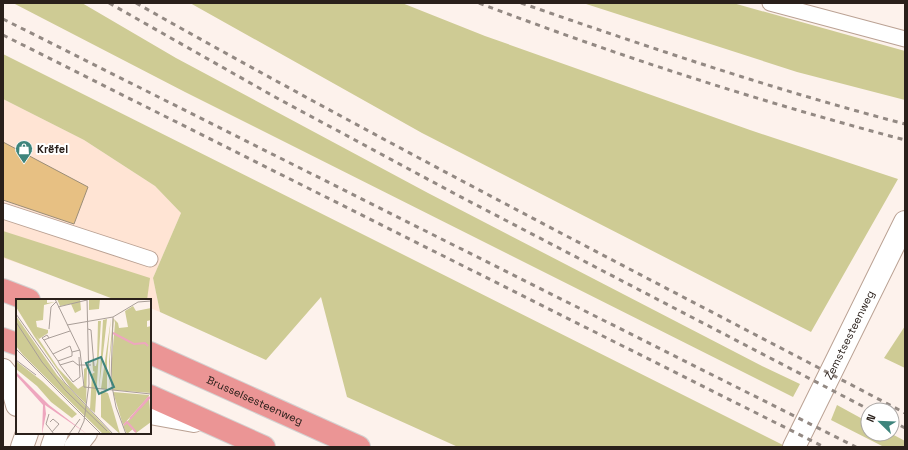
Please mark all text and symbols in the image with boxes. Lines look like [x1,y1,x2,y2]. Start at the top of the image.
shop icon: Krëfel [14,139,34,164]
place label: Krëfel [37,142,68,156]
street label: Zemstsesteenweg [821,288,877,382]
inset map [16,299,151,434]
street label: Brusselsesteenweg [205,372,305,428]
north arrow [860,402,900,442]
text: N [863,412,879,424]

